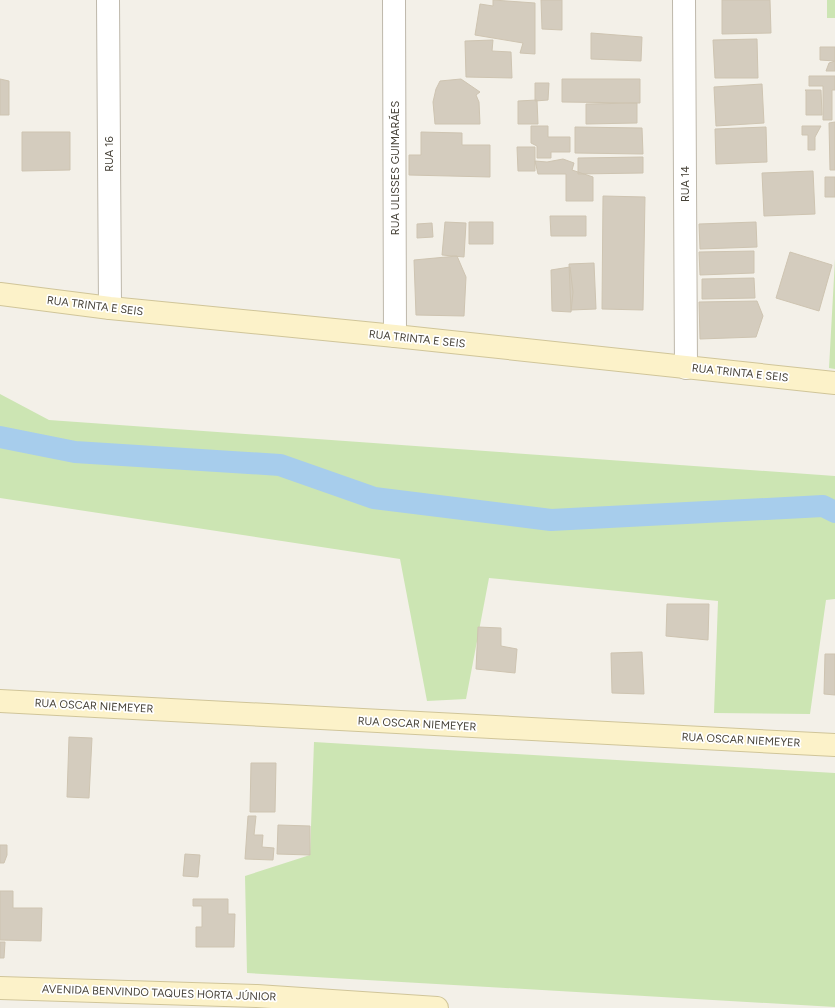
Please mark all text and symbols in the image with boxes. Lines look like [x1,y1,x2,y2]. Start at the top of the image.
street label: RUA ULISSES GUIMARÃES [388,101,402,235]
street label: RUA 16 [103,136,116,172]
street label: RUA 14 [679,166,692,202]
street label: RUA TRINTA E SEIS [46,294,144,318]
street label: RUA TRINTA E SEIS [368,327,466,351]
street label: RUA TRINTA E SEIS [691,361,789,385]
street label: RUA OSCAR NIEMEYER [34,696,154,716]
street label: RUA OSCAR NIEMEYER [357,714,477,734]
street label: RUA OSCAR NIEMEYER [681,730,801,750]
street label: AVENIDA BENVINDO TAQUES HORTA JÚNIOR [42,981,277,1004]

